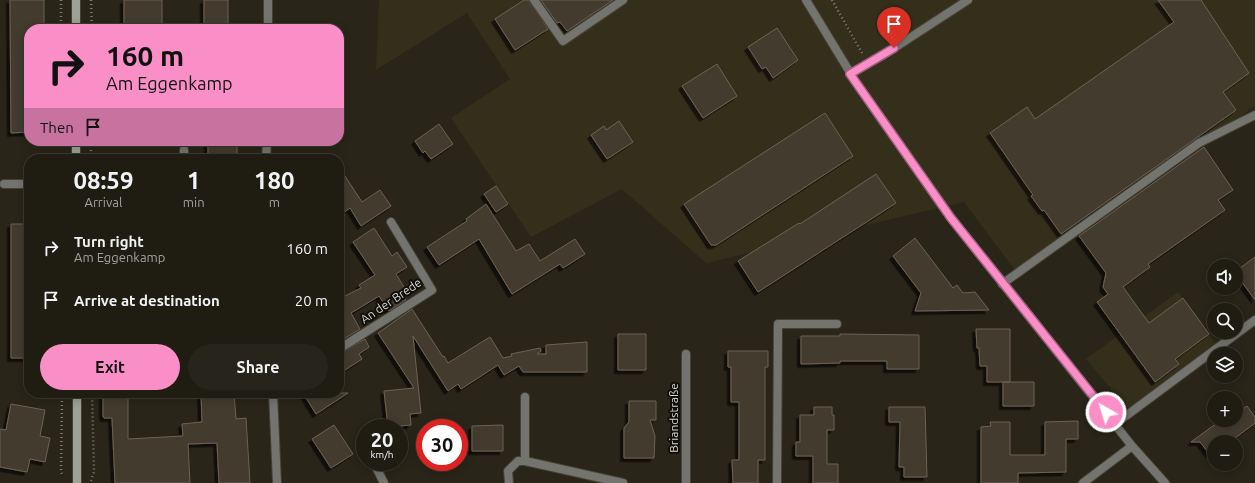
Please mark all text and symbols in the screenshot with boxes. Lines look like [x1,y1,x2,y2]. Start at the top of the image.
pin [877,7.0,911,48]
icon: arrive [883,13,905,35]
icon: right [40,40,92,92]
text: 160 m [106,40,184,71]
text: Am Eggenkamp [106,73,233,93]
icon: arrive [82,116,104,138]
text: Then [40,119,74,136]
text: 08:59 [73,167,133,194]
text: 1 [187,167,200,194]
text: 180 [254,167,295,194]
text: Arrival [84,195,122,209]
text: min [183,195,205,209]
text: m [269,195,280,209]
text: Turn right [74,233,144,250]
icon: right [40,237,62,259]
text: 160 m [286,240,328,257]
text: Am Eggenkamp [74,250,165,264]
map controls [1207,259,1243,471]
button: sound [1207,259,1243,295]
street label: An der Brede [358,275,424,326]
icon: arrive [40,289,62,311]
text: Arrive at destination [74,292,220,309]
text: 20 m [295,292,328,309]
button: search [1207,303,1243,339]
button: Exit [40,344,180,390]
button: Share [188,344,328,390]
button: layers [1207,347,1243,383]
street label: Briandstraße [667,383,680,453]
position arrow [1085,391,1127,433]
button: + [1207,391,1243,427]
speed limit sign: 30 [416,419,468,471]
text: 20 [371,428,393,451]
button: − [1207,435,1243,471]
text: km/h [370,449,394,460]

